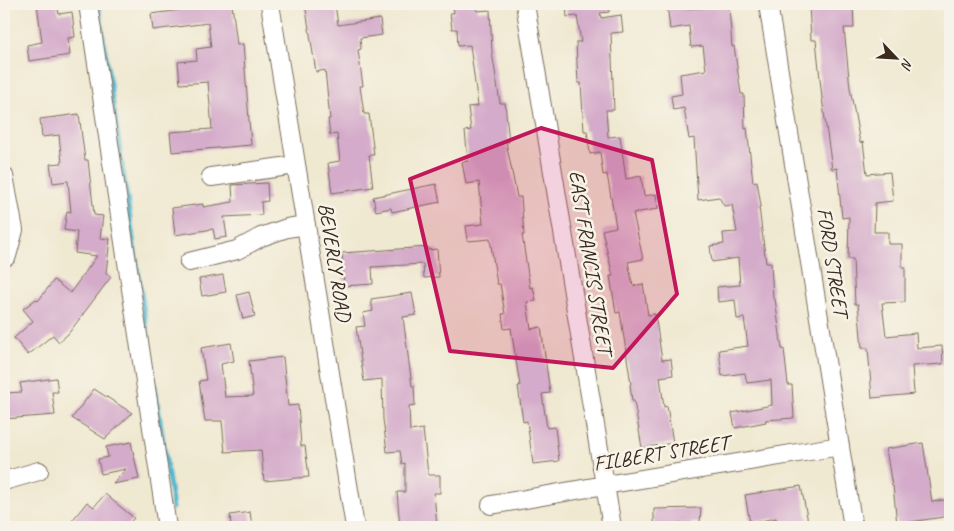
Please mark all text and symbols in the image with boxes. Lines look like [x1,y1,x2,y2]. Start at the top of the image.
north arrow [872,32,922,82]
text: N [897,56,917,73]
street label: EAST FRANCIS STREET [564,169,619,361]
street label: BEVERLY ROAD [313,201,357,325]
street label: FORD STREET [812,206,855,323]
street label: FILBERT STREET [592,429,736,477]

